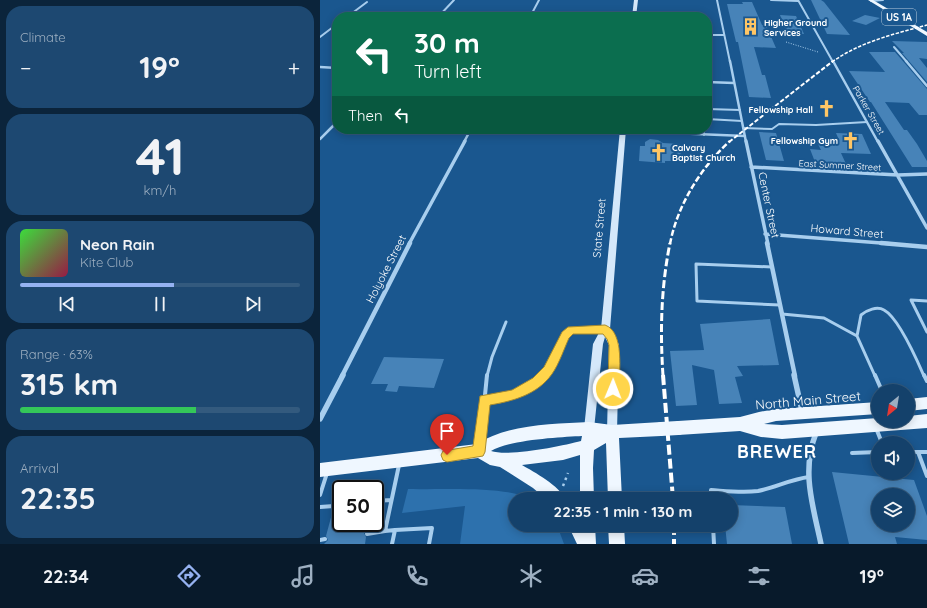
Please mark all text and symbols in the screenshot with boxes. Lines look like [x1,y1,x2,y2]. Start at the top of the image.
road number: US 1A [882,9,916,25]
building icon: Higher Ground Services [741,17,761,37]
place label: Higher Ground Services [764,17,828,38]
text: 30 m [414,25,480,60]
icon: left [348,28,400,80]
text: Climate [20,29,66,45]
text: 19° [139,48,180,86]
text: − [20,54,31,82]
text: + [288,54,300,82]
text: Turn left [414,60,482,83]
street label: Parker Street [851,84,887,136]
church icon: Fellowship Hall [816,99,836,119]
icon: left [391,104,413,126]
place label: Fellowship Hall [749,104,813,115]
text: Then [348,106,383,125]
text: 41 [135,123,185,188]
church icon: Fellowship Gym [841,130,861,150]
place label: Fellowship Gym [771,135,838,146]
church icon: Calvary Baptist Church [649,142,669,162]
place label: Calvary Baptist Church [672,142,735,163]
street label: East Summer Street [799,157,881,173]
street label: Center Street [755,171,783,239]
text: km/h [144,182,176,198]
street label: State Street [589,197,609,258]
street label: Howard Street [810,221,884,241]
street label: Holyoke Street [363,232,409,305]
text: Neon Rain [80,235,155,254]
text: Kite Club [80,254,133,270]
icon: previous [56,293,78,315]
icon: pause [149,293,171,315]
icon: next [242,293,264,315]
text: Range · 63% [20,346,93,362]
text: 315 km [20,365,118,403]
position arrow [592,368,634,410]
north arrow [871,384,915,428]
map controls [871,384,915,532]
street label: North Main Street [755,387,861,413]
pin [430,414,464,455]
icon: arrive [436,420,458,442]
button: sound [871,436,915,480]
district label: BREWER [737,440,817,463]
text: Arrival [20,460,59,476]
text: 22:35 [20,479,96,517]
speed limit sign: 50 [332,480,384,532]
button: layers [871,488,915,532]
text: 22:35 · 1 min · 130 m [554,502,692,521]
icon: directions [175,562,203,590]
icon: music [289,562,317,590]
icon: phone [403,562,431,590]
icon: climate [517,562,545,590]
icon: car [631,562,659,590]
icon: filters [745,562,773,590]
text: 22:34 [43,565,89,588]
text: 19° [860,565,884,588]

